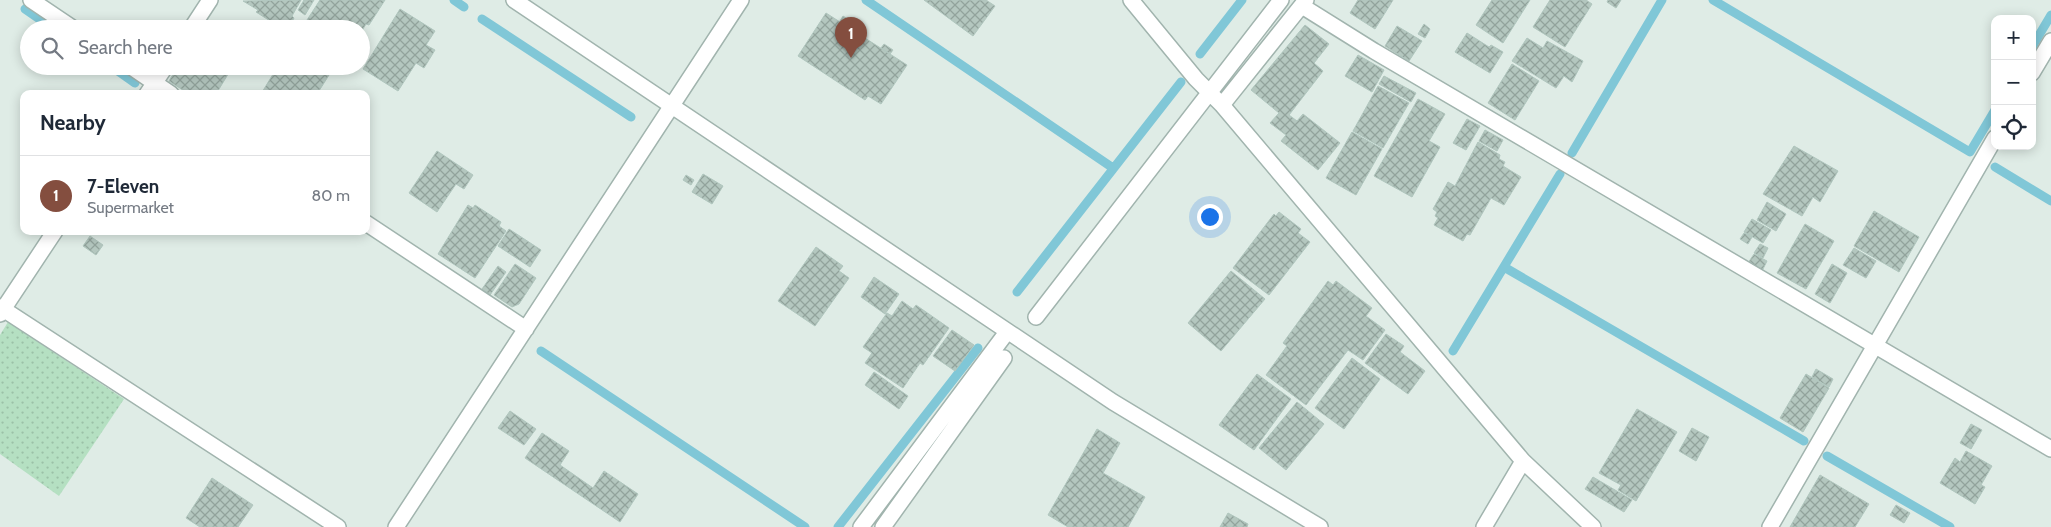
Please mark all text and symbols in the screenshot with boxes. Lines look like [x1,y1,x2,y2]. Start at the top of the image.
map controls [1991,15,2036,150]
button: + [1991,15,2036,60]
pin: 1 [835,17,867,58]
search box [20,20,370,75]
icon: search [38,34,66,62]
text: Search here [78,36,172,59]
button: − [1991,60,2036,105]
button: locate [1991,105,2036,150]
text: Nearby [40,110,106,135]
text: 7-Eleven [87,175,159,198]
text: 1 [53,186,59,205]
text: 80 m [312,186,350,205]
text: Supermarket [87,198,174,217]
your location [1197,204,1223,230]

